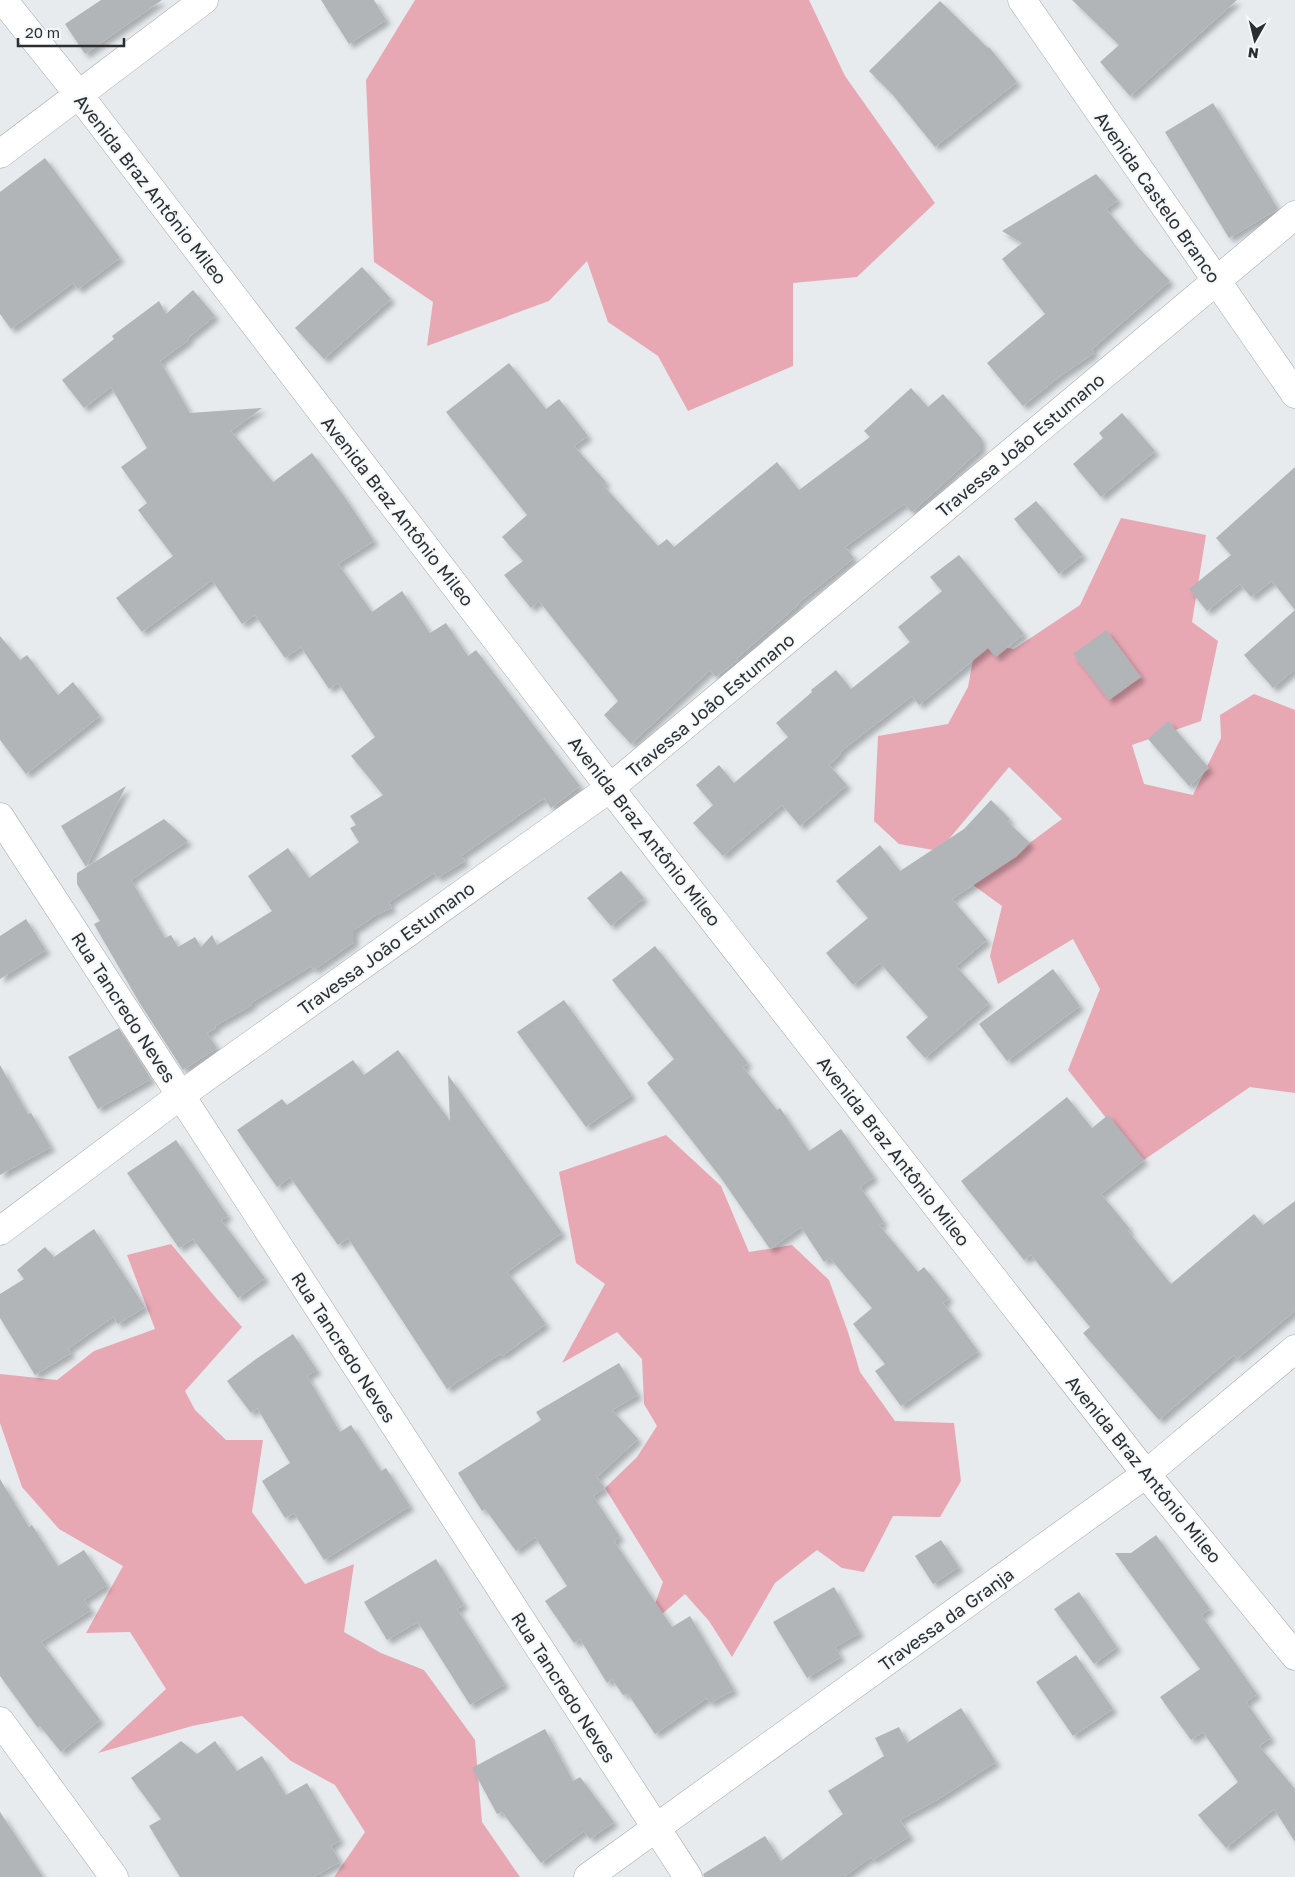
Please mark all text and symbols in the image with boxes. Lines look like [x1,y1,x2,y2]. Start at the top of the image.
scale bar [18,15,124,47]
north arrow [1230,15,1280,65]
text: 20 m [25,23,60,41]
text: N [1247,44,1260,63]
street label: Avenida Braz Antônio Mileo [70,90,232,288]
street label: Avenida Castelo Branco [1090,107,1226,287]
street label: Travessa João Estumano [931,368,1109,522]
street label: Avenida Braz Antônio Mileo [317,412,479,610]
street label: Travessa João Estumano [621,628,799,782]
street label: Avenida Braz Antônio Mileo [564,732,726,930]
street label: Travessa João Estumano [293,877,479,1019]
street label: Rua Tancredo Neves [67,928,181,1086]
street label: Avenida Braz Antônio Mileo [813,1052,975,1250]
street label: Rua Tancredo Neves [287,1268,401,1426]
street label: Avenida Braz Antônio Mileo [1062,1371,1226,1567]
street label: Travessa da Granja [874,1563,1018,1675]
street label: Rua Tancredo Neves [507,1608,621,1766]

